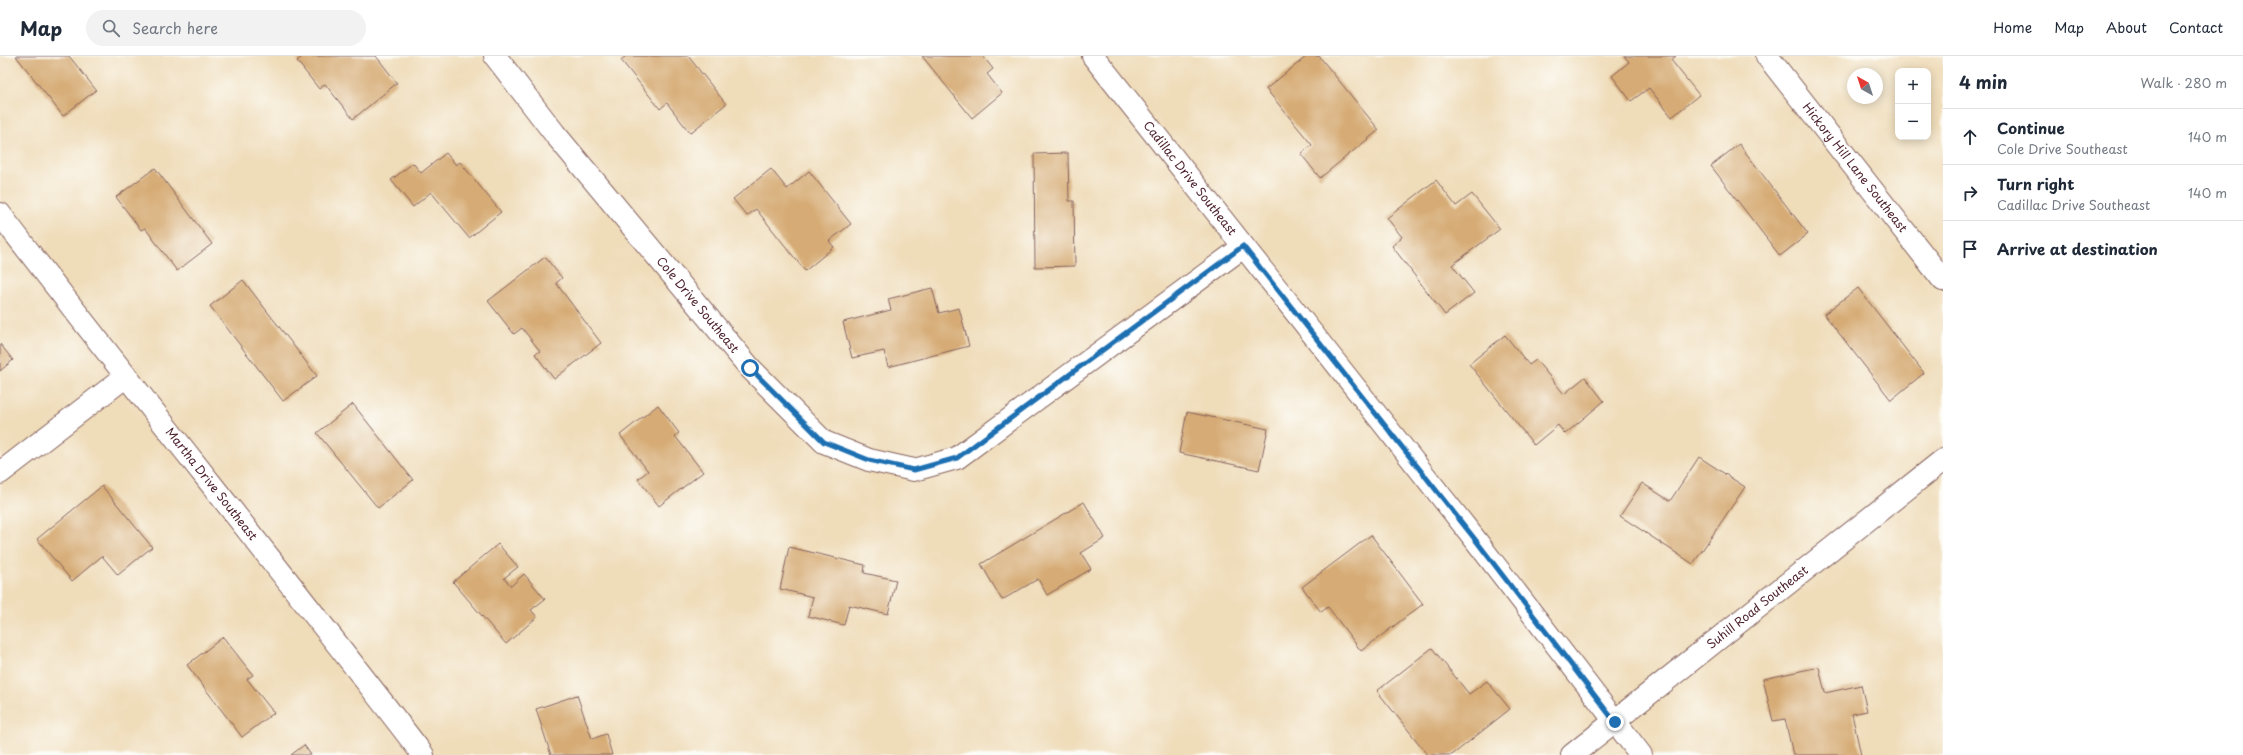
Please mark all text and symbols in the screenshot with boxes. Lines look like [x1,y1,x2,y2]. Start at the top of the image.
search box [86,10,366,46]
text: Map [20,14,62,42]
text: Search here [132,16,218,39]
icon: search [100,17,122,39]
text: Home [1993,17,2032,38]
text: Map [2054,17,2084,38]
text: About [2106,17,2147,38]
text: Contact [2169,17,2223,38]
north arrow [1847,68,1883,104]
map controls [1895,68,1931,140]
button: + [1895,68,1931,104]
text: 4 min [1959,69,2007,95]
text: Walk · 280 m [2140,73,2227,92]
street label: Hickory Hill Lane Southeast [1799,98,1912,236]
button: − [1895,104,1931,140]
text: Continue [1997,116,2065,139]
street label: Cadillac Drive Southeast [1140,117,1242,239]
icon: ahead [1959,126,1981,148]
text: 140 m [2188,127,2227,146]
text: Cole Drive Southeast [1997,139,2128,158]
text: Turn right [1997,172,2074,195]
icon: right [1959,182,1981,204]
text: 140 m [2188,183,2227,202]
text: Cadillac Drive Southeast [1997,195,2150,214]
text: Arrive at destination [1997,237,2158,260]
icon: arrive [1959,238,1981,260]
street label: Cole Drive Southeast [653,252,744,357]
route start [741,359,759,377]
street label: Martha Drive Southeast [162,423,262,544]
street label: Suhill Road Southeast [1702,561,1812,653]
route end [1606,713,1624,731]

